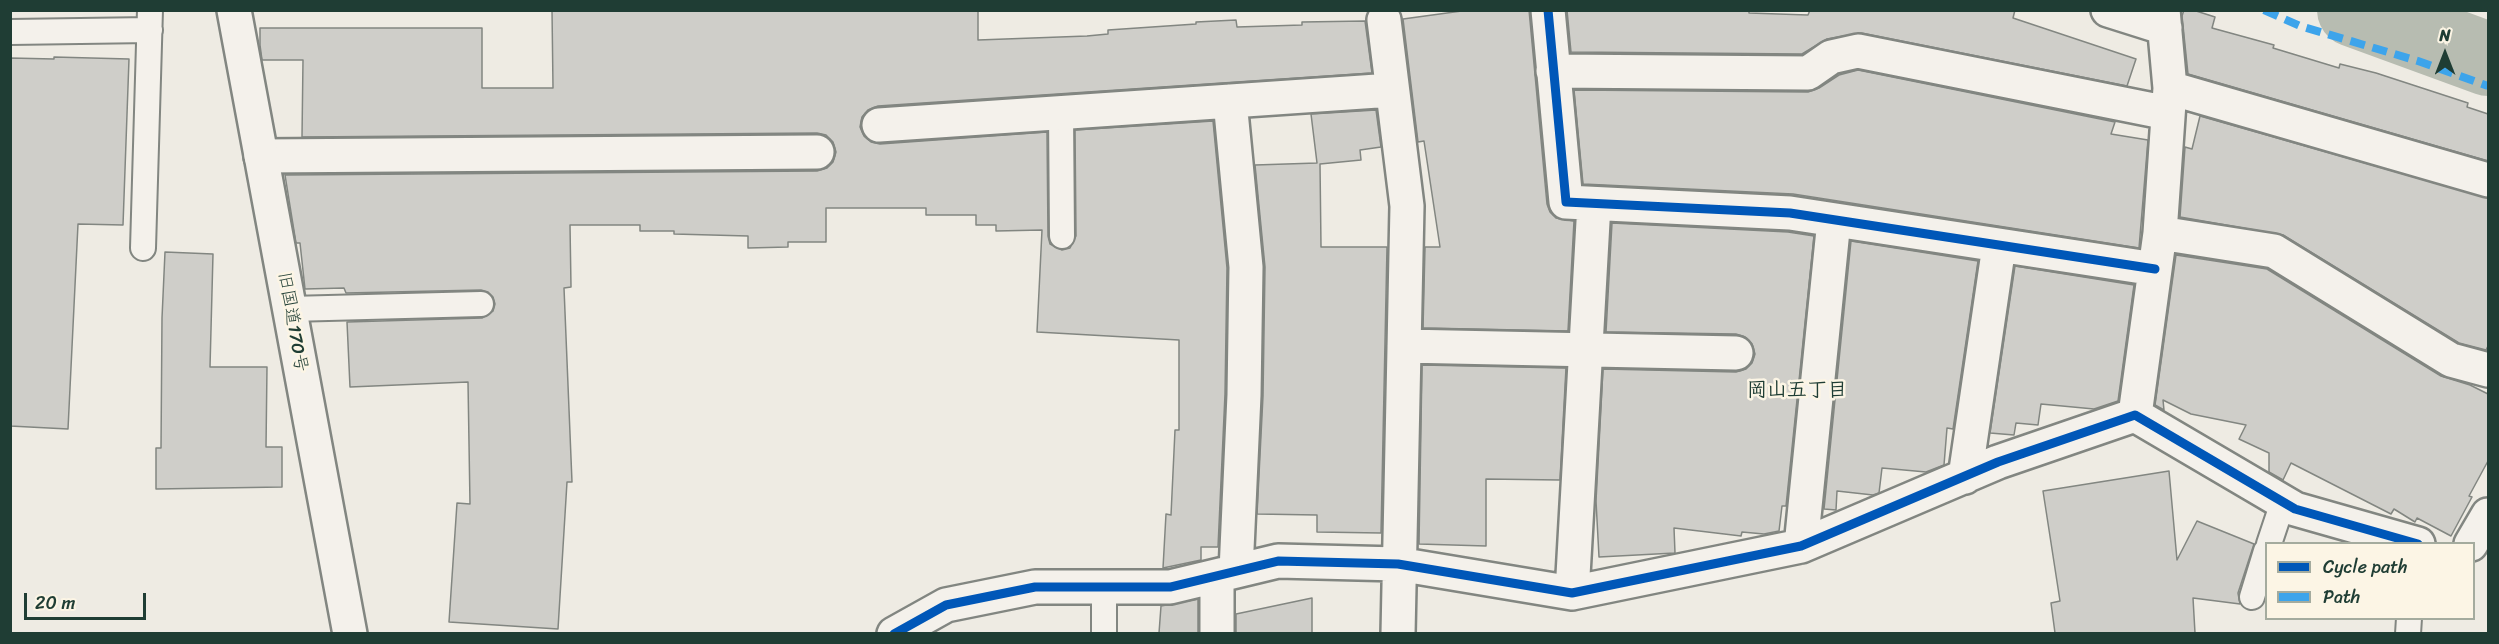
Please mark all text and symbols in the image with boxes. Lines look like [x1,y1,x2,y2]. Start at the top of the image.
text: N [2439,21,2451,50]
north arrow [2415,24,2475,84]
street label: 旧国道170号 [273,270,311,374]
district label: 岡山五丁目 [1747,379,1847,403]
legend [2265,542,2475,620]
text: Cycle path [2323,551,2407,583]
scale bar [27,581,148,619]
text: Path [2323,581,2360,613]
text: 20 m [35,587,75,619]

